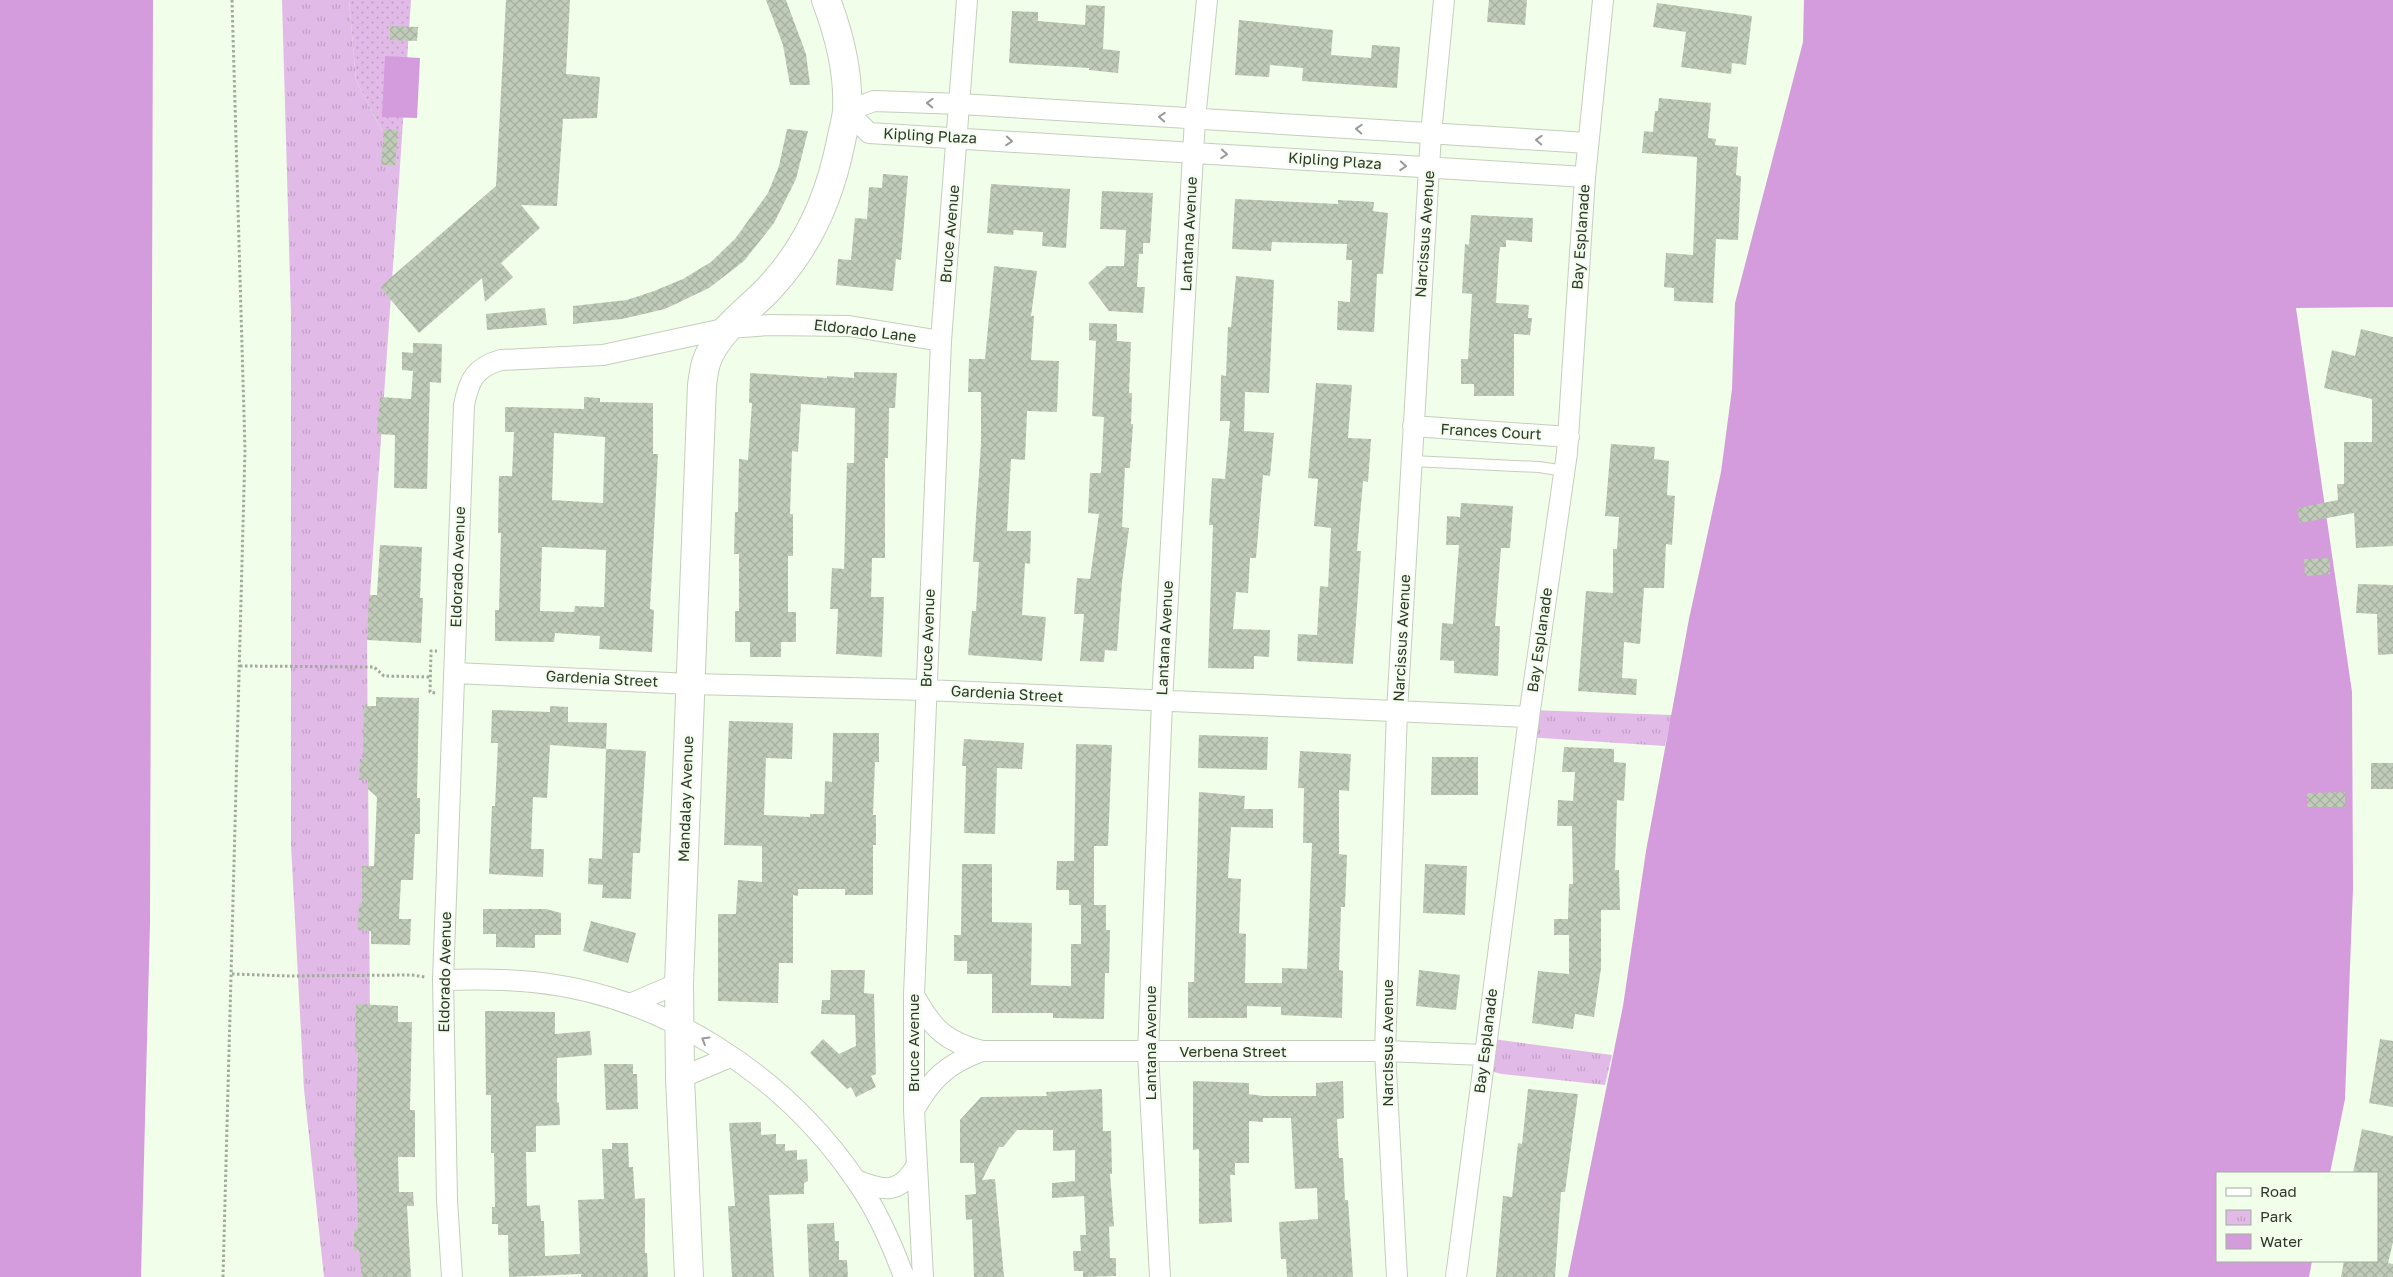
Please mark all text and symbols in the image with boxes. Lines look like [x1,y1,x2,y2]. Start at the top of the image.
one-way arrow [926,98,934,108]
one-way arrow [1158,112,1166,123]
street label: Kipling Plaza [883,124,977,146]
one-way arrow [1355,124,1363,135]
one-way arrow [1006,135,1014,146]
one-way arrow [1535,135,1543,146]
street label: Kipling Plaza [1288,148,1383,172]
one-way arrow [1220,149,1228,160]
one-way arrow [1400,160,1408,171]
street label: Narcissus Avenue [1411,169,1437,298]
street label: Lantana Avenue [1176,176,1200,292]
street label: Bay Esplanade [1567,183,1593,290]
street label: Bruce Avenue [936,184,962,284]
street label: Eldorado Lane [813,315,918,345]
street label: Frances Court [1440,419,1542,443]
street label: Eldorado Avenue [446,506,468,628]
street label: Narcissus Avenue [1389,574,1413,702]
street label: Lantana Avenue [1152,580,1176,696]
street label: Bay Esplanade [1523,586,1555,693]
street label: Bruce Avenue [916,588,938,688]
street label: Gardenia Street [545,666,659,690]
street label: Gardenia Street [950,681,1064,705]
street label: Mandalay Avenue [674,735,696,862]
street label: Eldorado Avenue [434,911,454,1033]
street label: Narcissus Avenue [1378,979,1396,1107]
street label: Lantana Avenue [1141,985,1159,1101]
street label: Bay Esplanade [1470,987,1500,1094]
street label: Bruce Avenue [904,993,922,1092]
one-way arrow [701,1036,710,1046]
street label: Verbena Street [1179,1042,1287,1060]
legend [2216,1172,2378,1262]
text: Road [2260,1182,2297,1200]
text: Park [2260,1207,2293,1225]
text: Water [2260,1232,2303,1250]

